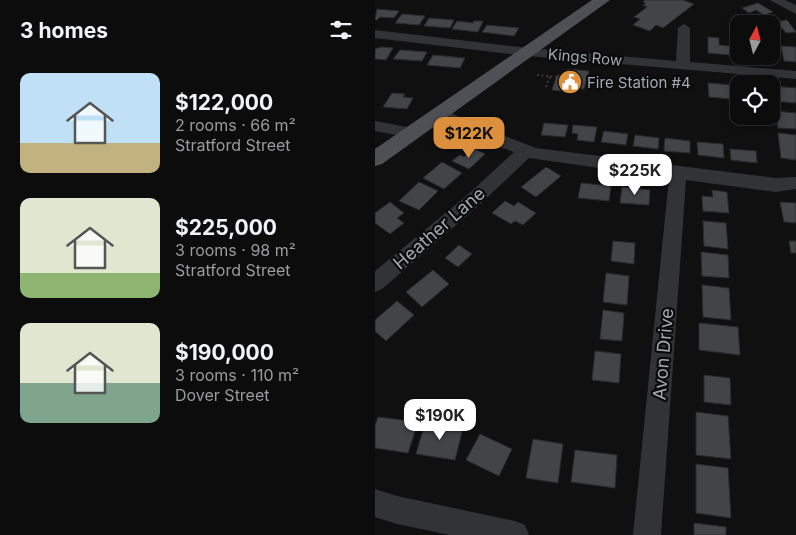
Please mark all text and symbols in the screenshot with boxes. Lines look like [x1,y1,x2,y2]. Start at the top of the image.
north arrow [730,15,780,65]
map controls [730,15,780,125]
icon: filters [327,16,355,44]
text: 3 homes [20,18,108,43]
street label: Kings Row [547,44,623,70]
public building icon: Fire Station #4 [557,69,583,95]
place label: Fire Station #4 [587,73,691,92]
button: locate [730,75,780,125]
text: $122,000 [175,90,273,115]
icon: home [60,93,120,153]
text: 2 rooms · 66 m² [175,115,296,135]
pin: $122K [434,116,504,159]
text: $122K [444,123,494,143]
text: Stratford Street [175,135,291,155]
pin: $225K [600,154,670,196]
text: $225K [609,160,661,180]
street label: Heather Lane [389,183,489,273]
text: $225,000 [175,215,277,240]
icon: home [60,218,120,278]
text: 3 rooms · 98 m² [175,240,296,260]
text: Stratford Street [175,260,291,280]
street label: Avon Drive [649,307,677,401]
text: $190,000 [175,340,274,365]
icon: home [60,343,120,403]
text: 3 rooms · 110 m² [175,365,299,385]
text: Dover Street [175,385,270,405]
pin: $190K [405,398,475,441]
text: $190K [415,405,465,425]

